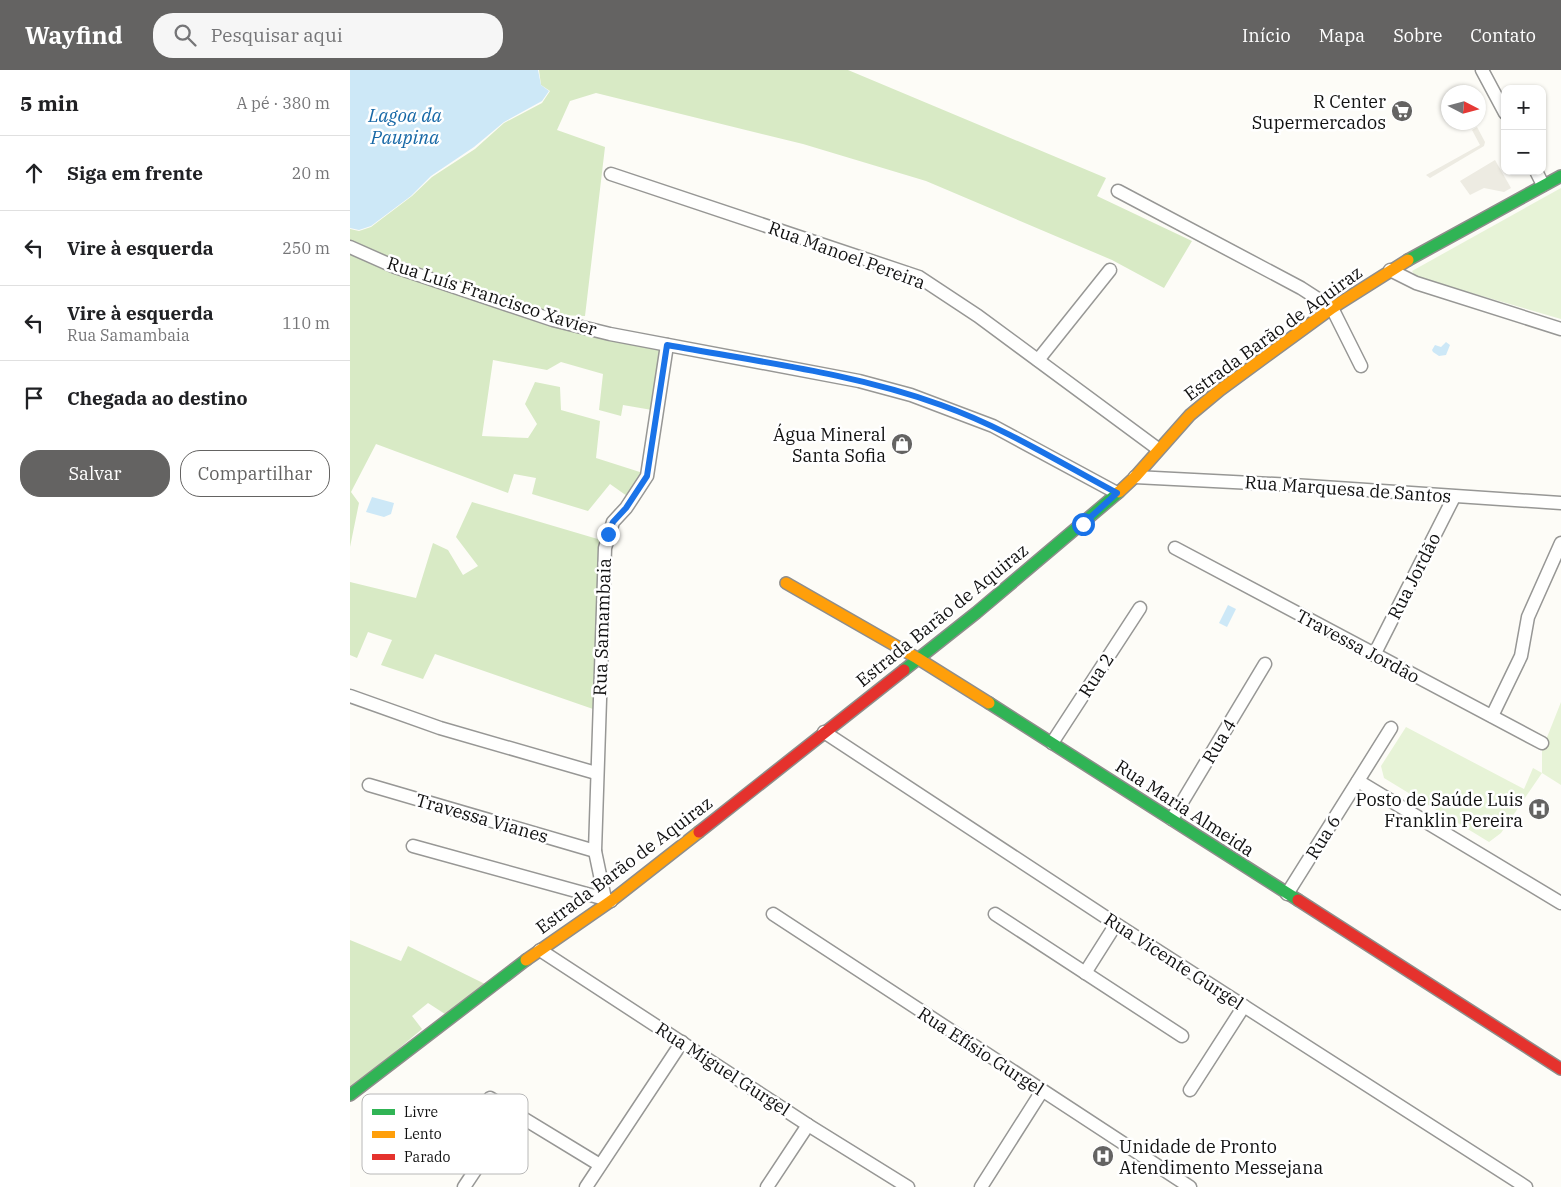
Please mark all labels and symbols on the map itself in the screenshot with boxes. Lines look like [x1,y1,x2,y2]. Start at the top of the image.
north arrow [1441,85,1486,130]
place label: R Center Supermercados [1252,90,1386,134]
supermarket icon: R Center Supermercados [1390,99,1414,123]
water label: Lagoa da Paupina [367,103,442,149]
street label: Rua Manoel Pereira [765,216,929,294]
street label: Rua Luís Francisco Xavier [384,251,600,341]
street label: Estrada Barão de Aquiraz [1179,261,1367,405]
place label: Água Mineral Santa Sofia [773,423,886,467]
shop icon: Água Mineral Santa Sofia [890,432,914,456]
street label: Rua Marquesa de Santos [1244,470,1452,508]
route start [1072,513,1095,536]
route end [597,523,620,546]
street label: Rua Jordão [1382,529,1446,623]
street label: Estrada Barão de Aquiraz [851,538,1033,692]
street label: Rua Samambaia [588,557,616,696]
street label: Travessa Jordão [1292,604,1424,688]
street label: Rua 2 [1073,649,1119,701]
street label: Rua 4 [1197,715,1241,767]
street label: Rua Maria Almeida [1111,754,1259,862]
street label: Travessa Vianes [413,788,551,848]
place label: Posto de Saúde Luis Franklin Pereira [1356,788,1523,832]
street label: Estrada Barão de Aquiraz [531,791,717,939]
hospital icon: Posto de Saúde Luis Franklin Pereira [1527,797,1551,821]
street label: Rua 6 [1301,811,1345,863]
street label: Rua Vicente Gurgel [1100,907,1248,1015]
street label: Rua Efísio Gurgel [913,1002,1049,1100]
street label: Rua Miguel Gurgel [652,1017,794,1121]
legend [362,1094,528,1174]
text: Livre [404,1103,438,1121]
text: Lento [404,1125,442,1143]
place label: Unidade de Pronto Atendimento Messejana [1119,1135,1323,1179]
hospital icon: Unidade de Pronto Atendimento Messejana [1091,1144,1115,1168]
text: Parado [404,1148,451,1166]

